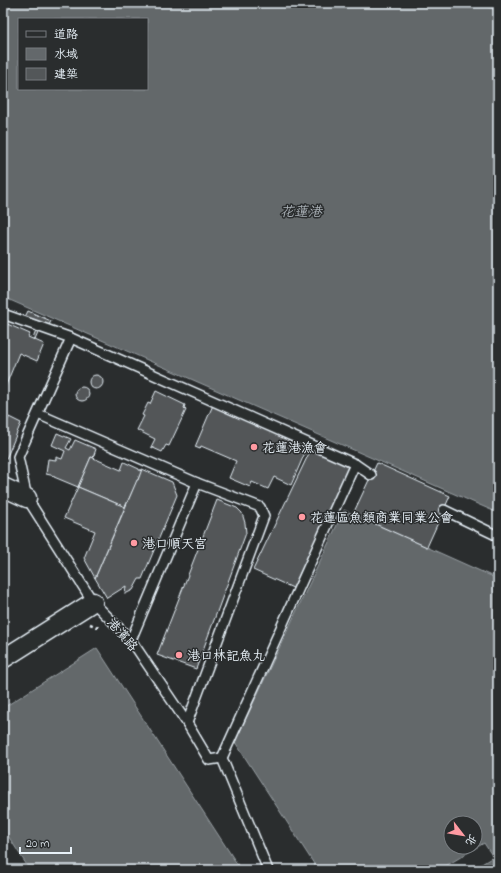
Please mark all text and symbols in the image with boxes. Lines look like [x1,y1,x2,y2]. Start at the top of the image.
legend [18,18,148,90]
text: 道路 [54,26,78,44]
text: 水域 [54,46,78,64]
text: 建築 [54,66,78,84]
water label: 花蓮港 [280,202,324,223]
place label: 花蓮港漁會 [262,439,327,458]
marker: 花蓮港漁會 [249,442,259,452]
place label: 花蓮區魚類商業同業公會 [310,509,453,528]
marker: 花蓮區魚類商業同業公會 [297,512,307,522]
place label: 港口順天宮 [142,535,207,554]
marker: 港口順天宮 [129,538,139,548]
street label: 港濱路 [102,614,142,656]
place label: 港口林記魚丸 [187,647,265,666]
marker: 港口林記魚丸 [174,650,184,660]
north arrow [443,815,483,855]
scale bar [20,829,71,855]
text: 北 [461,831,480,848]
text: 20 m [26,835,49,853]

